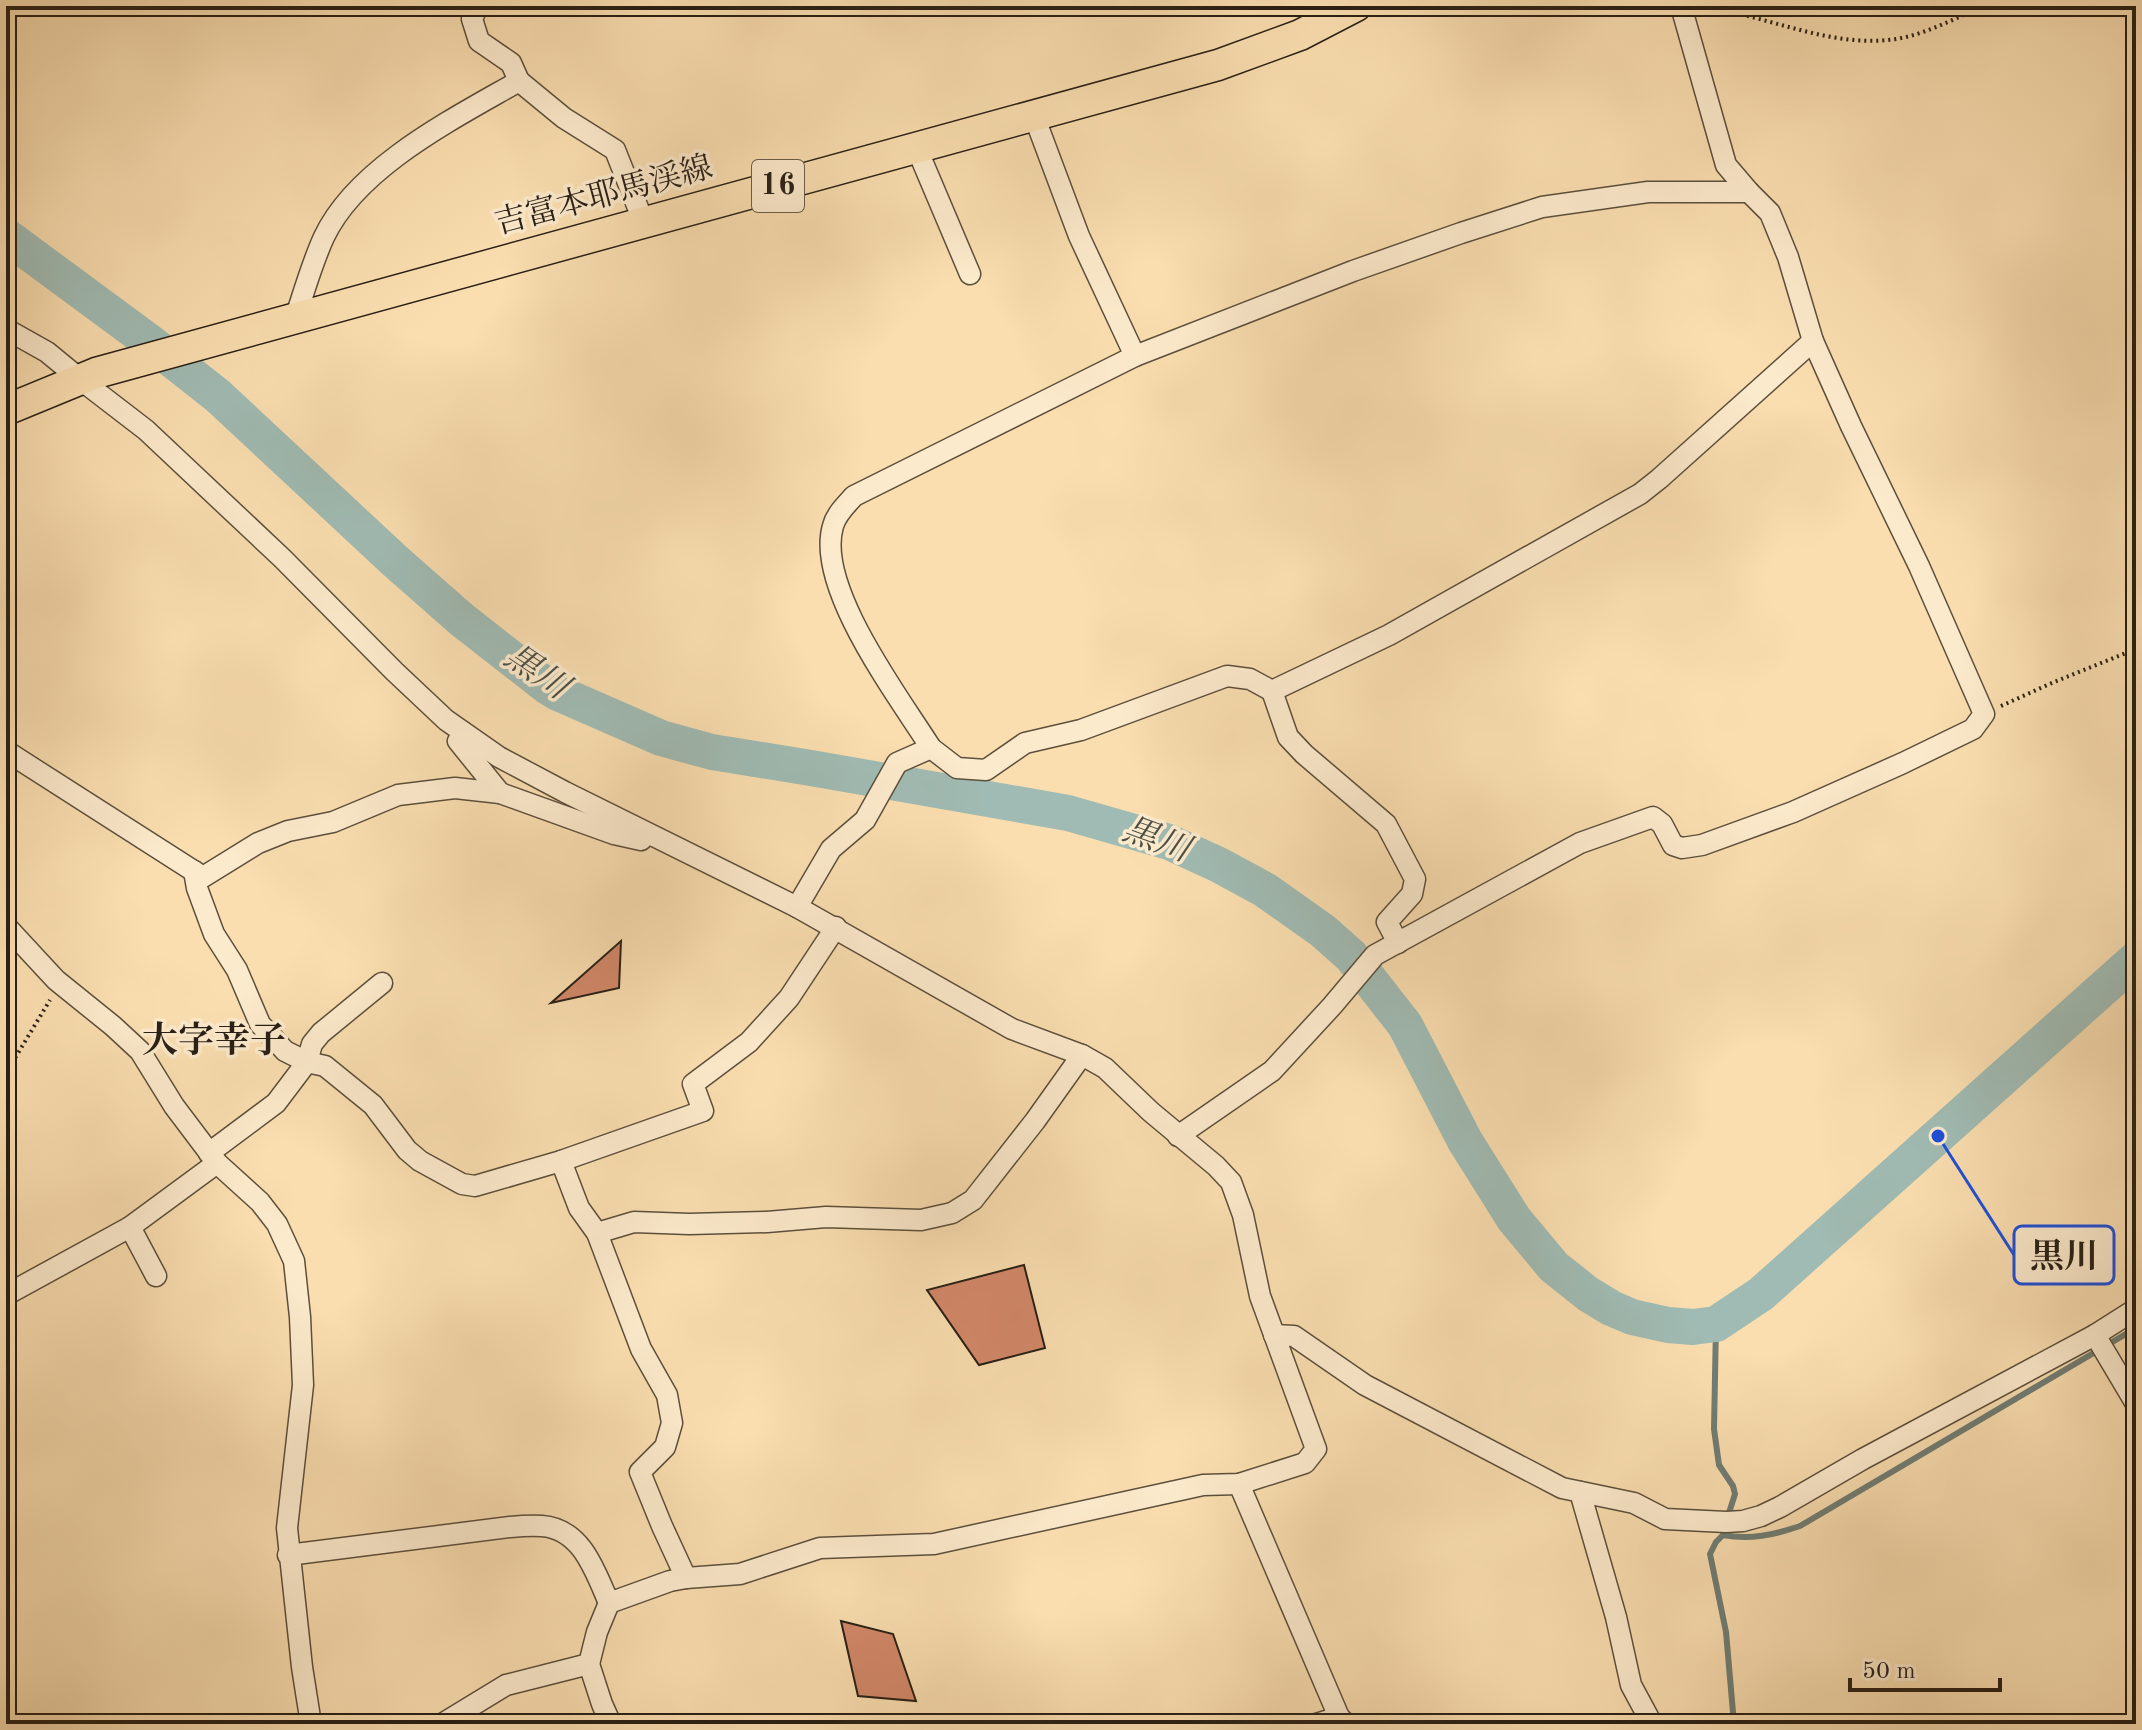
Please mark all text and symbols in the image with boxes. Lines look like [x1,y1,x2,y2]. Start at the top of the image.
street label: 吉富本耶馬渓線 [491,150,716,241]
road number: 16 [752,160,804,212]
water label: 黒川 [498,638,578,708]
water label: 黒川 [1118,812,1198,870]
district label: 大字幸子 [142,1021,286,1061]
callout: 黒川 [2014,1226,2114,1284]
text: 黒川 [2030,1238,2098,1275]
scale bar [1850,1642,2000,1692]
text: 50 m [1862,1660,1916,1684]

